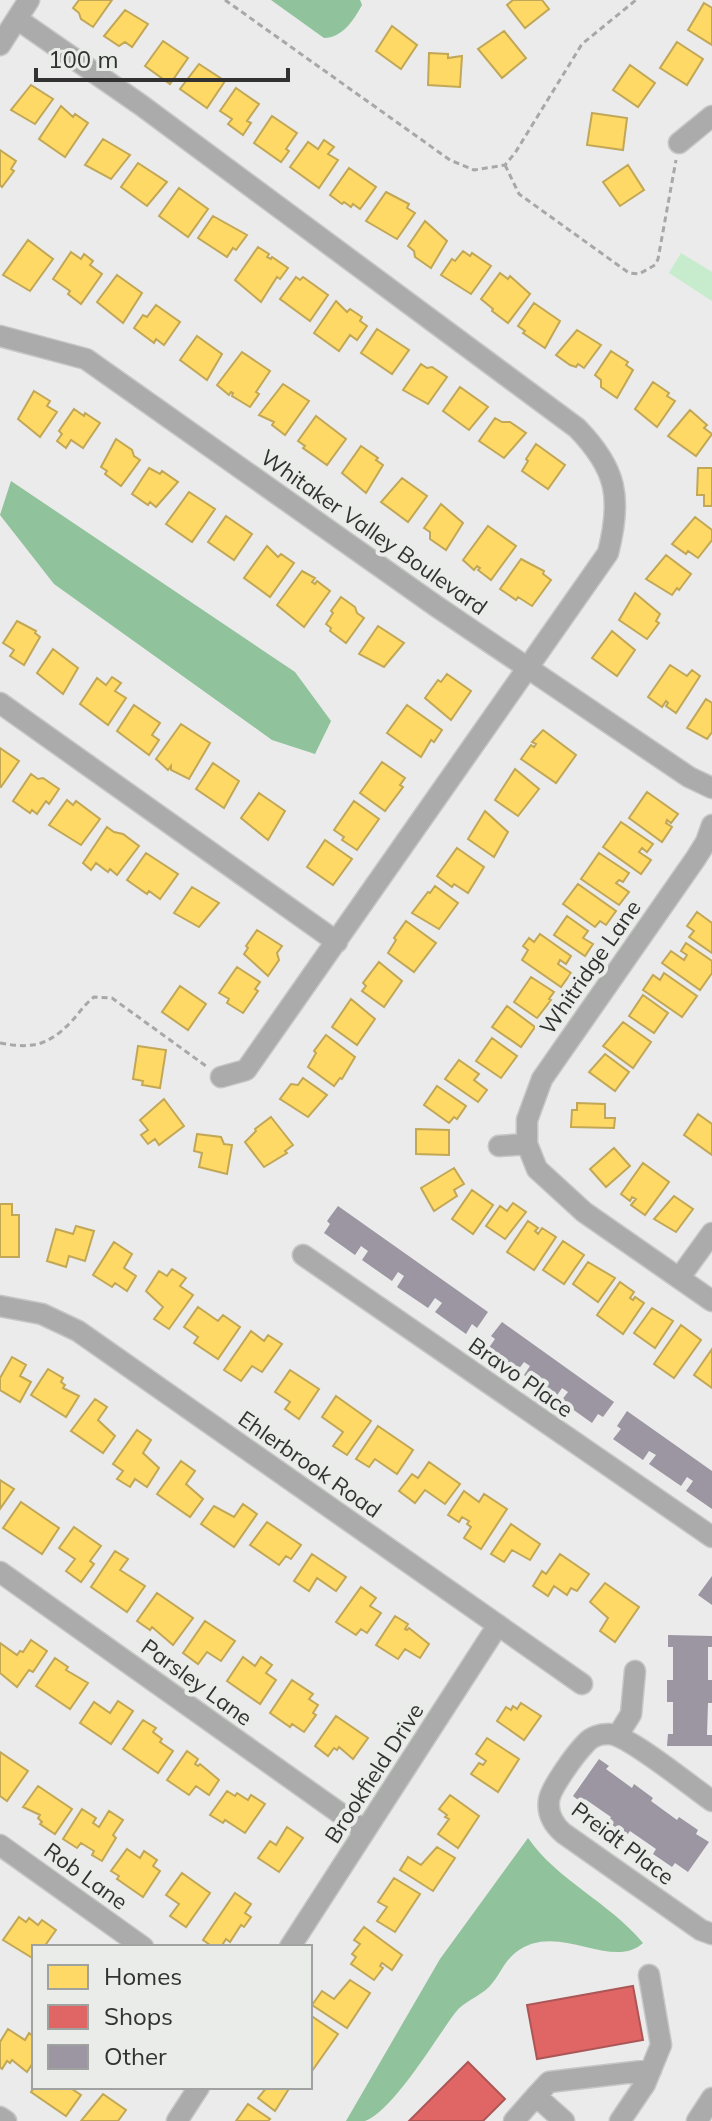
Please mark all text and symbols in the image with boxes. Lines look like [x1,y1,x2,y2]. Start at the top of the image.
scale bar [36,32,288,82]
text: 100 m [48,44,119,74]
street label: Whitaker Valley Boulevard [255,443,493,621]
street label: Whitridge Lane [533,894,647,1040]
street label: Bravo Place [463,1331,579,1423]
street label: Ehlerbrook Road [233,1404,387,1524]
street label: Parsley Lane [136,1632,258,1732]
street label: Brookfield Drive [318,1698,430,1848]
street label: Preidt Place [566,1795,680,1891]
street label: Rob Lane [39,1836,133,1916]
legend [32,1945,312,2089]
text: Homes [104,1961,182,1991]
text: Shops [104,2001,173,2031]
text: Other [104,2041,167,2071]

